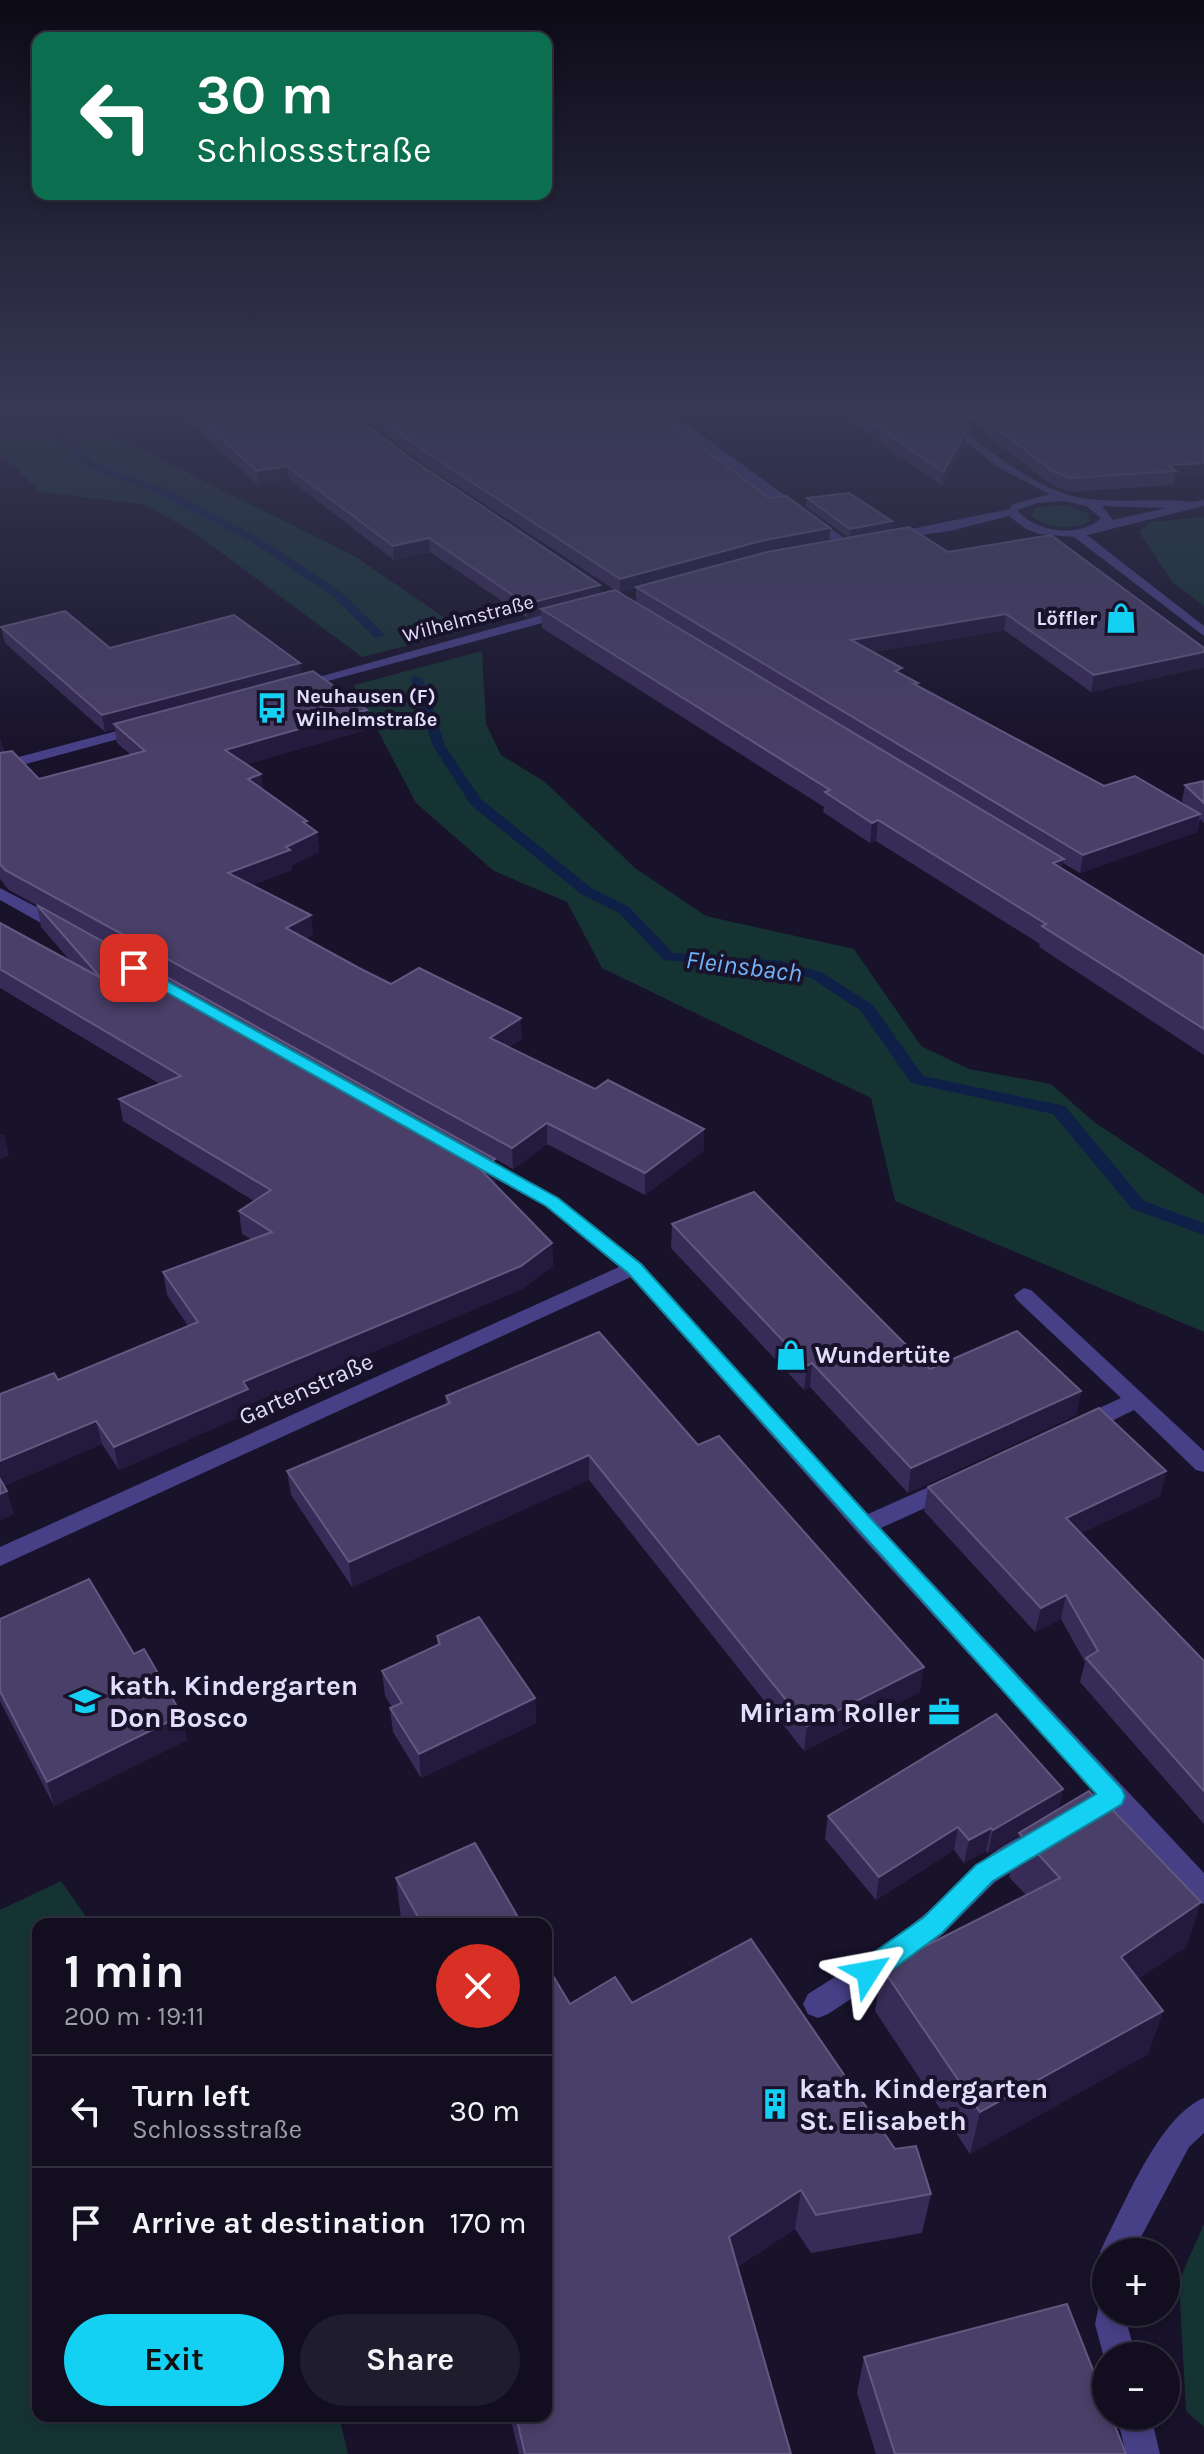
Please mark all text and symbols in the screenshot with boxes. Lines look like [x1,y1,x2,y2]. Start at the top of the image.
text: 30 m [196,62,334,127]
icon: left [64,64,168,168]
text: Schlossstraße [196,129,432,171]
street label: Wilhelmstraße [400,590,536,647]
shop icon: Löffler [1104,601,1138,635]
place label: Löffler [1037,607,1097,630]
place label: Neuhausen (F) Wilhelmstraße [296,685,437,731]
bus stop icon: Neuhausen (F) Wilhelmstraße [255,691,289,725]
pin [100,934,168,1002]
water label: Fleinsbach [684,944,804,989]
icon: arrive [112,946,156,990]
shop icon: Wundertüte [774,1338,808,1372]
place label: Wundertüte [815,1341,951,1369]
street label: Gartenstraße [235,1347,377,1431]
place label: kath. Kindergarten Don Bosco [109,1669,358,1734]
school or university icon: kath. Kindergarten Don Bosco [68,1684,102,1718]
office icon: Miriam Roller [927,1695,961,1729]
place label: Miriam Roller [739,1696,920,1729]
position arrow [826,1930,910,2014]
text: 1 min [64,1943,184,1999]
button: close [436,1944,520,2028]
text: 200 m · 19:11 [64,2001,204,2032]
place label: kath. Kindergarten St. Elisabeth [799,2072,1048,2137]
text: Turn left [132,2078,250,2114]
building icon: kath. Kindergarten St. Elisabeth [758,2087,792,2121]
icon: left [64,2089,108,2133]
text: 30 m [449,2093,520,2129]
text: Schlossstraße [132,2114,302,2145]
icon: arrive [64,2201,108,2245]
text: Arrive at destination [132,2205,426,2241]
text: 170 m [450,2205,527,2241]
map controls [1092,2238,1180,2430]
button: + [1092,2238,1180,2326]
button: Exit [64,2314,284,2406]
button: Share [300,2314,520,2406]
button: − [1092,2342,1180,2430]

